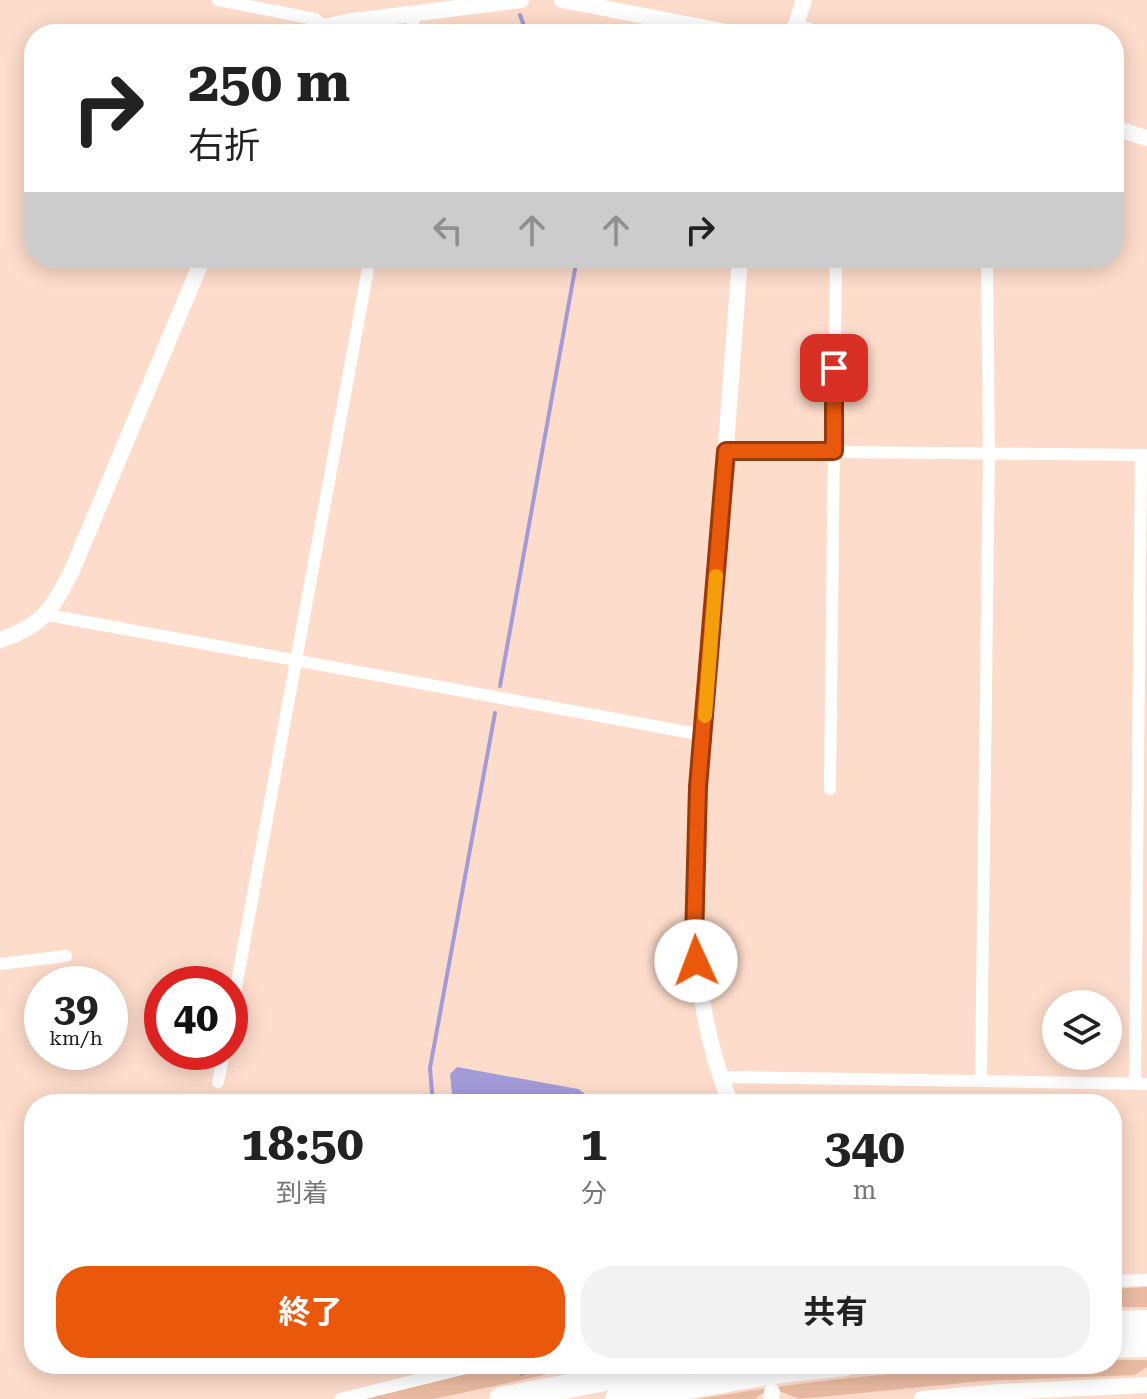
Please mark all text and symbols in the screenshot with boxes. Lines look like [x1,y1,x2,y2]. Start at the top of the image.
text: 250 m [188,49,350,115]
icon: right [56,56,160,160]
text: 右折 [188,125,260,167]
icon: left [426,208,470,252]
icon: ahead [510,208,554,252]
icon: ahead [594,208,638,252]
icon: right [678,208,722,252]
pin [800,334,868,402]
icon: arrive [812,346,856,390]
position arrow [654,919,738,1003]
speed limit sign: 40 [144,966,248,1070]
text: 39 [54,984,98,1031]
map controls [1042,990,1122,1070]
button: layers [1042,990,1122,1070]
text: km/h [49,1026,103,1050]
text: 18:50 [241,1116,364,1172]
text: 1 [580,1116,607,1172]
text: 340 [824,1119,905,1175]
text: m [853,1175,877,1205]
text: 到着 [276,1178,328,1208]
text: 分 [581,1178,607,1208]
button: 終了 [56,1266,565,1358]
button: 共有 [581,1266,1090,1358]

